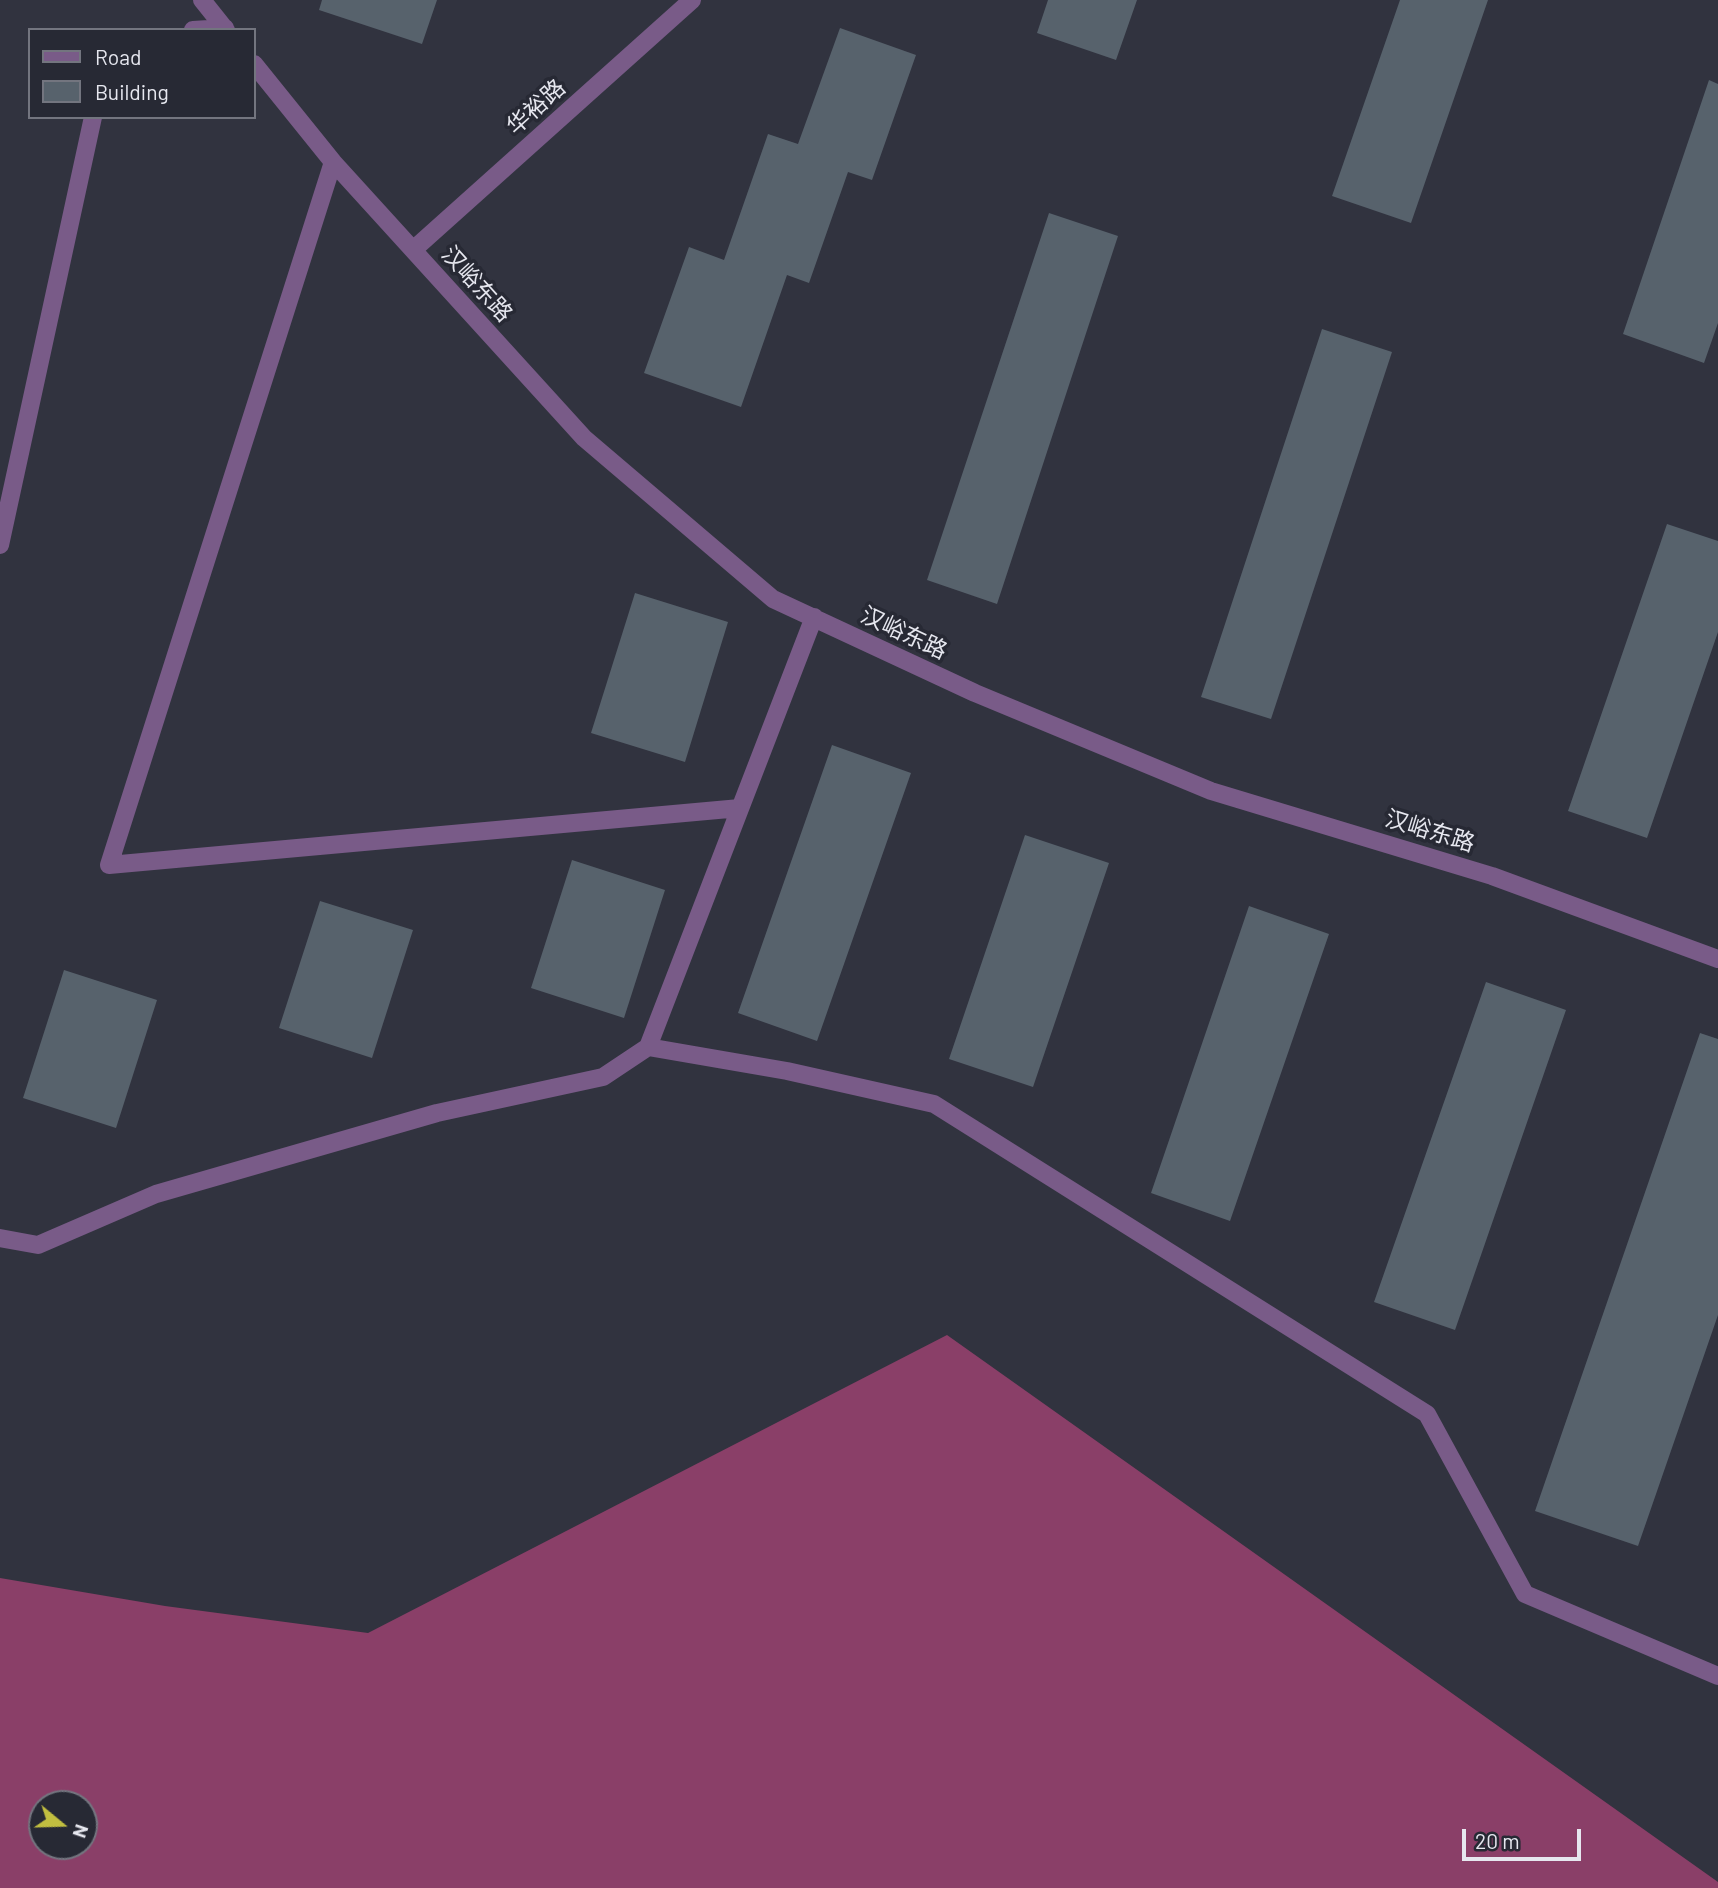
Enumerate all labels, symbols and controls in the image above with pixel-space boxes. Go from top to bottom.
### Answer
legend [28,28,256,119]
text: Road [95,44,141,69]
street label: 华裕路 [501,74,571,140]
text: Building [95,79,169,104]
street label: 汉峪东路 [436,241,518,327]
street label: 汉峪东路 [856,601,952,665]
street label: 汉峪东路 [1382,804,1478,858]
north arrow [28,1790,98,1860]
scale bar [1466,1814,1585,1858]
text: N [69,1822,94,1841]
text: 20 m [1475,1828,1520,1853]

